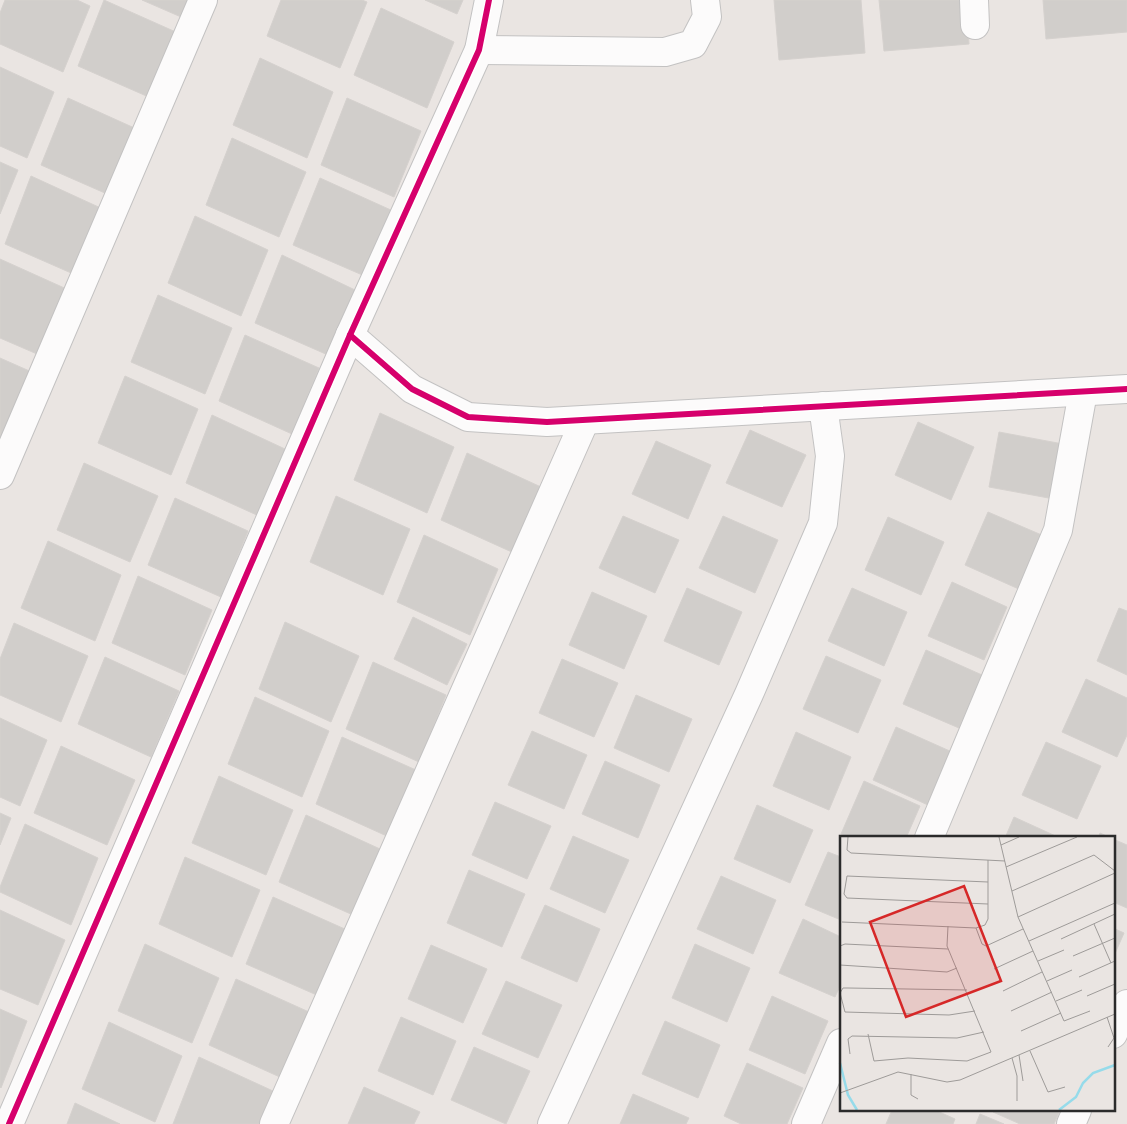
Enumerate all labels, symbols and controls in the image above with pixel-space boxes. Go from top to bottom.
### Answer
inset map [840,836,1114,1112]

